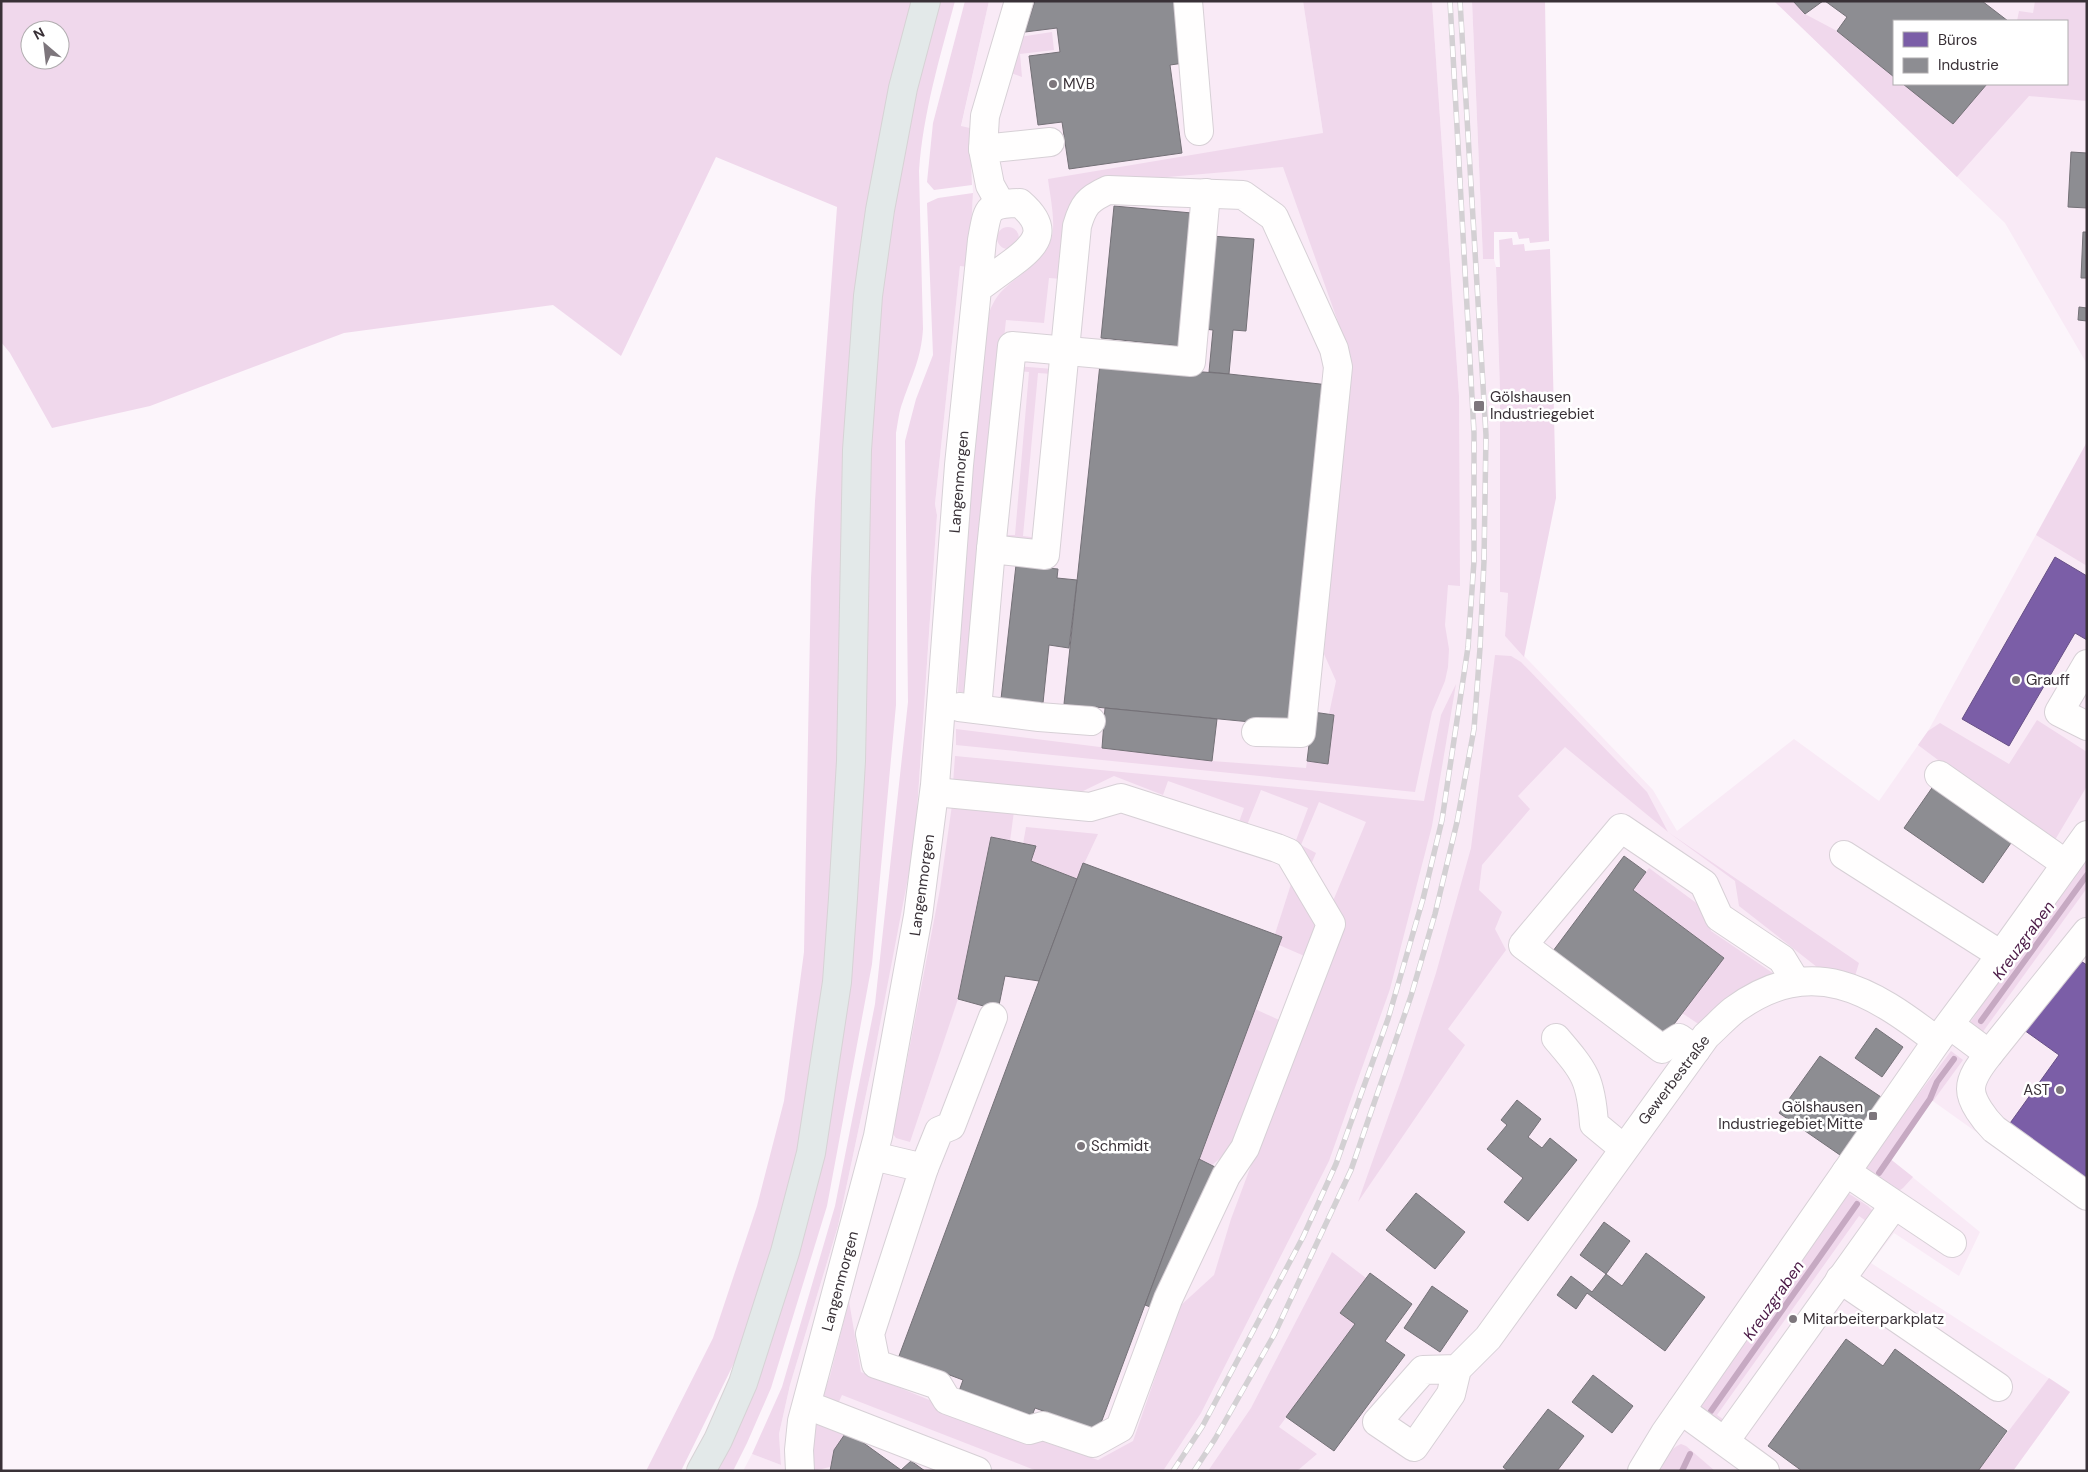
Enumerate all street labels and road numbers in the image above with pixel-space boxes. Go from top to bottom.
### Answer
street label: Langenmorgen [945,430,973,534]
street label: Langenmorgen [905,833,939,937]
street label: Gewerbestraße [1634,1031,1714,1129]
street label: Langenmorgen [817,1229,863,1333]

